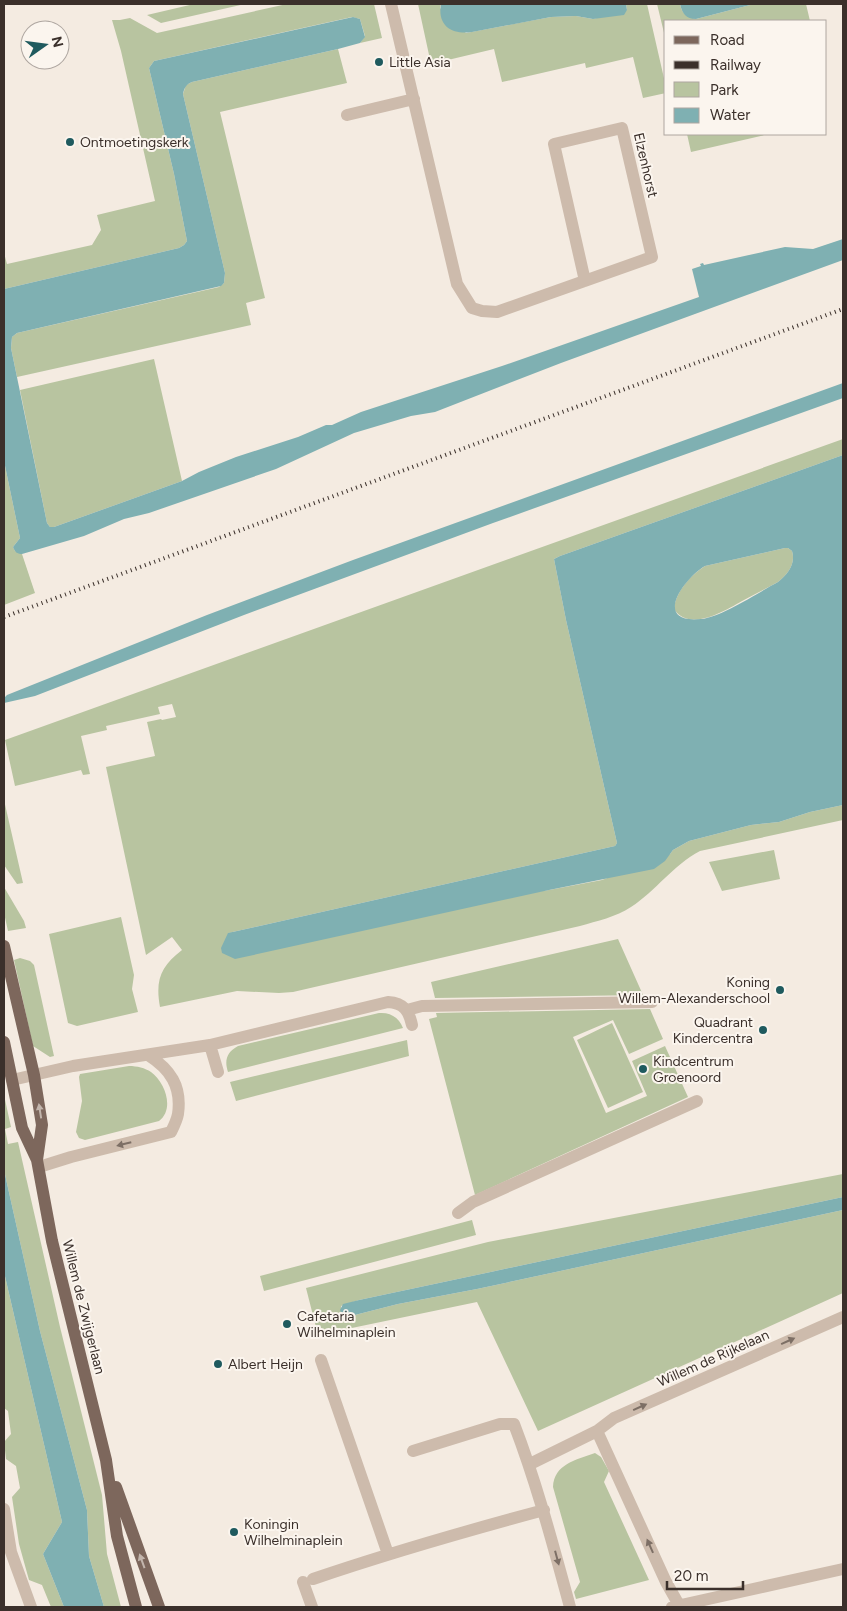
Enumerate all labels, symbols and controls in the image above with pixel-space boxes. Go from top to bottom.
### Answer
north arrow [20,20,70,70]
legend [664,20,827,135]
text: Road [710,31,745,49]
text: N [48,35,67,49]
place label: Little Asia [389,54,451,71]
marker: Little Asia [373,56,385,68]
text: Railway [710,56,761,74]
text: Park [710,81,739,99]
text: Water [710,106,750,124]
street label: Elzenhorst [630,131,661,199]
place label: Ontmoetingskerk [80,134,189,151]
marker: Ontmoetingskerk [64,136,76,148]
place label: Koning Willem-Alexanderschool [618,974,770,1007]
marker: Koning Willem-Alexanderschool [774,984,786,996]
place label: Quadrant Kindercentra [673,1014,753,1047]
marker: Quadrant Kindercentra [757,1024,769,1036]
place label: Kindcentrum Groenoord [653,1053,734,1086]
marker: Kindcentrum Groenoord [637,1063,649,1075]
one-way arrow [35,1103,43,1119]
one-way arrow [116,1140,131,1148]
street label: Willem de Zwijgerlaan [59,1238,108,1376]
place label: Cafetaria Wilhelminaplein [297,1308,396,1341]
marker: Cafetaria Wilhelminaplein [281,1318,293,1330]
street label: Willem de Rijkelaan [655,1326,772,1391]
one-way arrow [781,1337,795,1345]
place label: Albert Heijn [228,1356,303,1373]
marker: Albert Heijn [212,1358,224,1370]
one-way arrow [633,1403,647,1411]
place label: Koningin Wilhelminaplein [244,1516,343,1549]
marker: Koningin Wilhelminaplein [228,1526,240,1538]
one-way arrow [645,1539,653,1553]
one-way arrow [553,1550,561,1565]
one-way arrow [138,1554,145,1569]
scale bar [667,1558,743,1590]
text: 20 m [674,1567,708,1585]

